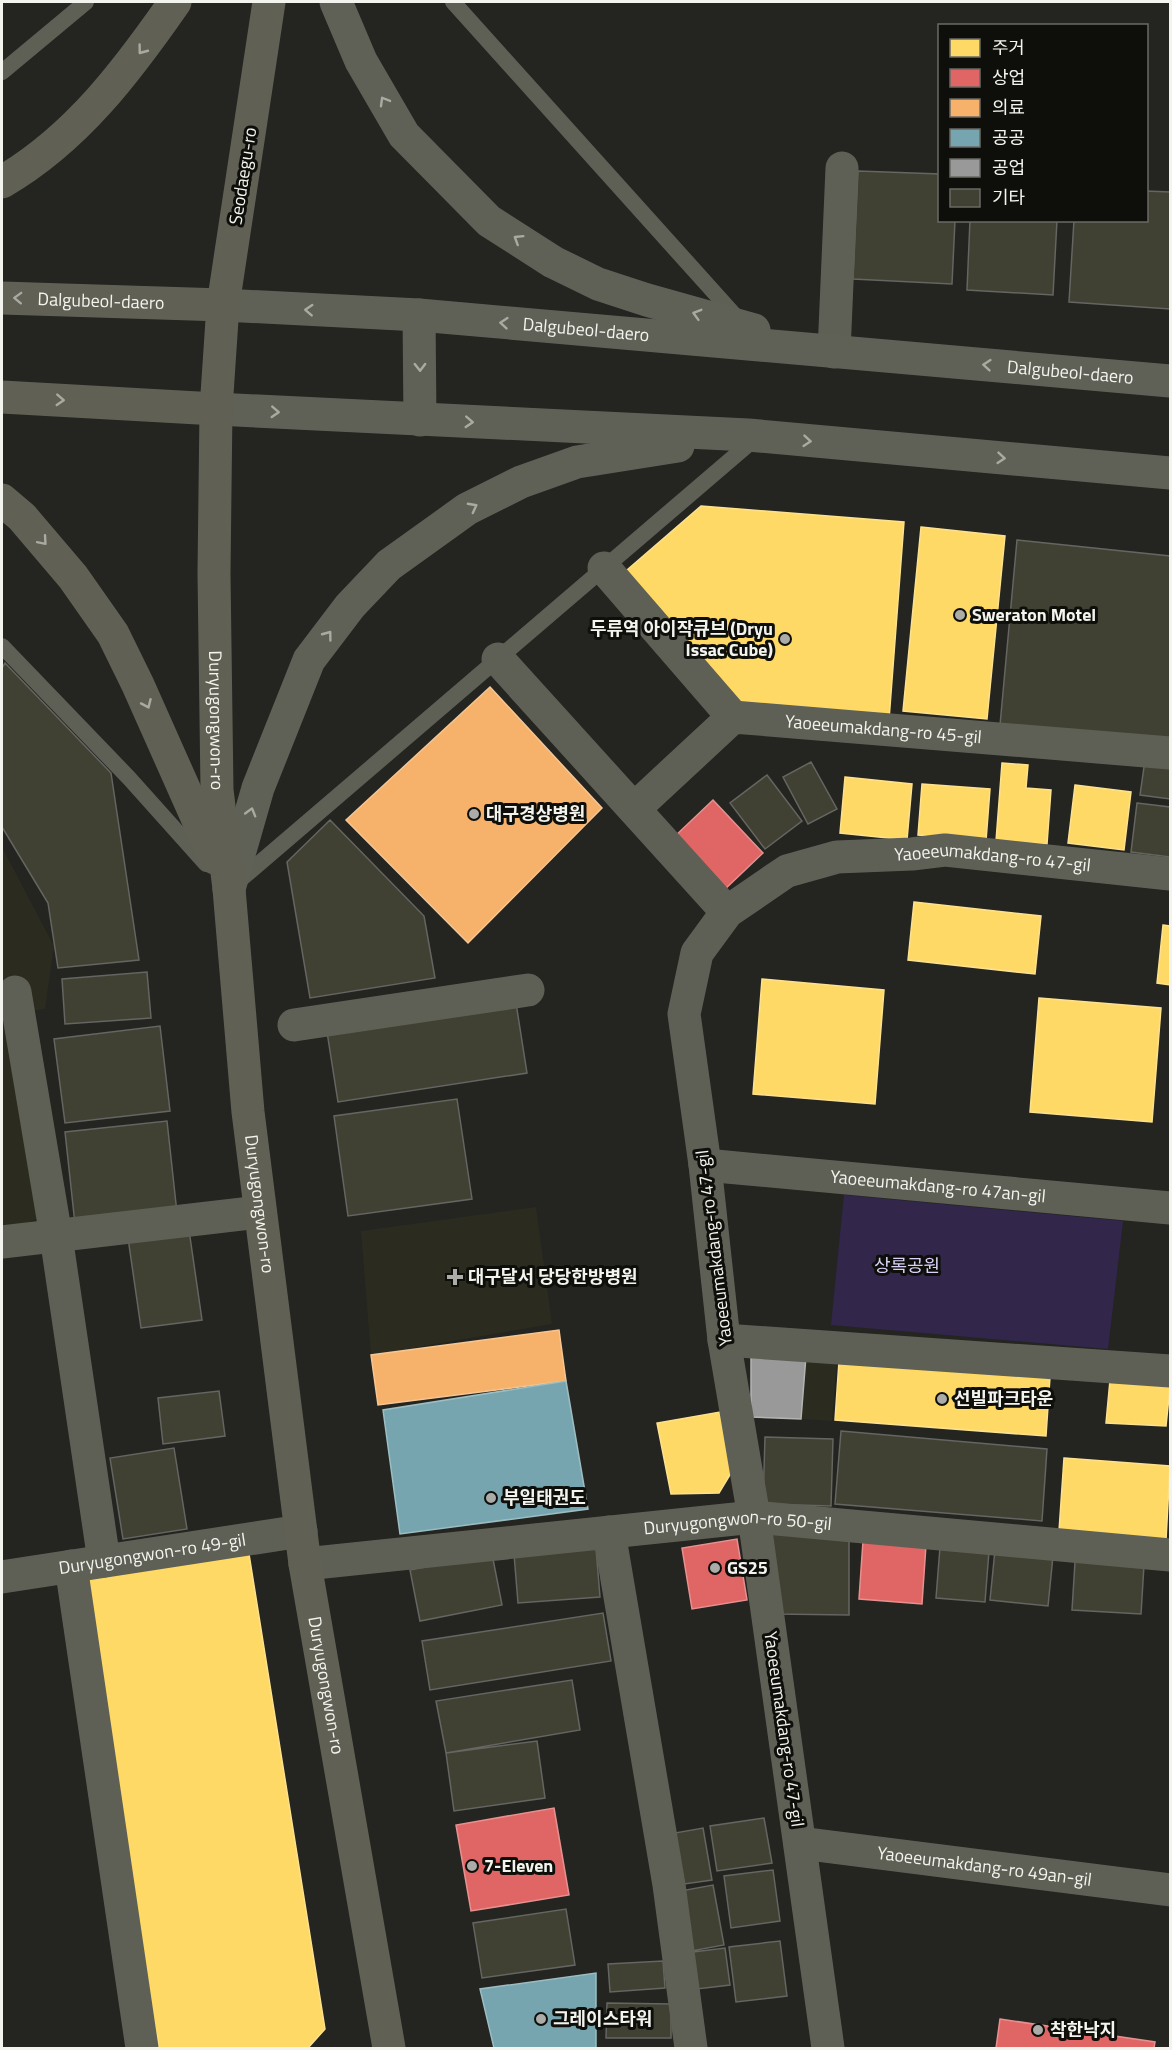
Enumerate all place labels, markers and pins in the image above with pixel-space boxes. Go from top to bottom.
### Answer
place label: Sweraton Motel [972,601,1096,628]
marker: Sweraton Motel [953,608,967,622]
place label: 두류역 아이작큐브 (Dryu Issac Cube) [590,615,773,663]
marker: 두류역 아이작큐브 (Dryu Issac Cube) [778,632,792,646]
place label: 대구경상병원 [486,800,585,827]
marker: 대구경상병원 [467,807,481,821]
place label: 대구달서 당당한방병원 [468,1263,638,1290]
marker: 대구달서 당당한방병원 [446,1268,464,1286]
place label: 선빌파크타운 [954,1385,1053,1412]
marker: 선빌파크타운 [935,1392,949,1406]
place label: 부일태권도 [503,1484,586,1511]
marker: 부일태권도 [484,1491,498,1505]
place label: GS25 [727,1554,768,1581]
marker: GS25 [708,1561,722,1575]
place label: 7-Eleven [484,1852,553,1879]
marker: 7-Eleven [465,1859,479,1873]
place label: 그레이스타워 [553,2005,652,2032]
marker: 그레이스타워 [534,2012,548,2026]
place label: 착한낙지 [1050,2016,1116,2043]
marker: 착한낙지 [1031,2023,1045,2037]

